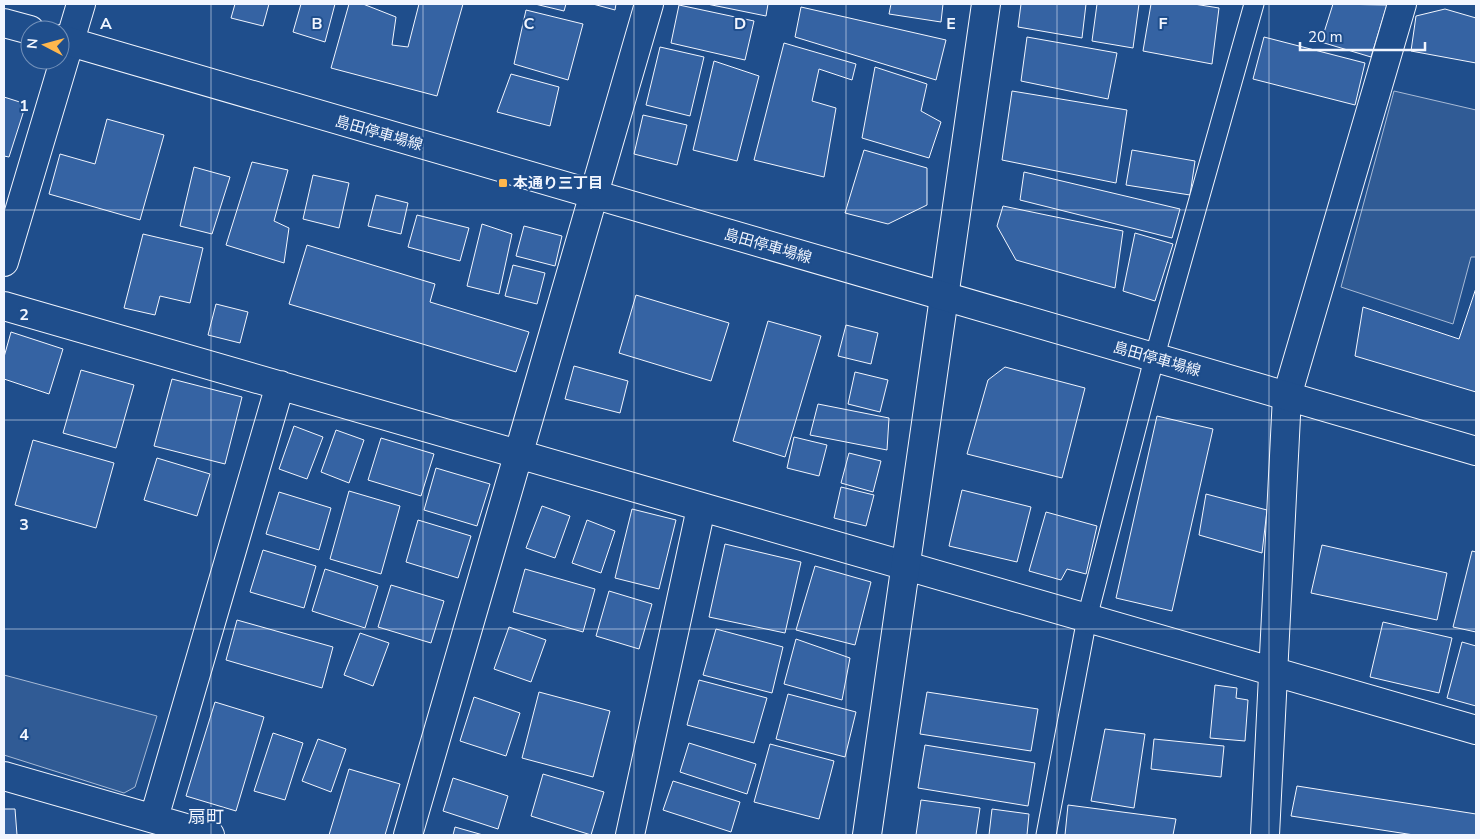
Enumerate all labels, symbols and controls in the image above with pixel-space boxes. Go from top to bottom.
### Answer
text: A [100,13,112,35]
text: B [311,13,323,35]
text: C [524,13,535,35]
text: D [734,13,746,35]
text: E [946,13,956,35]
text: F [1159,13,1168,35]
north arrow [20,20,70,70]
scale bar [1300,20,1425,52]
text: 20 m [1308,27,1343,47]
text: N [23,37,43,50]
text: 1 [19,95,29,117]
street label: 島田停車場線 [333,111,425,155]
place label: 本通り三丁目 [513,173,603,193]
marker: 本通り三丁目 [497,177,509,189]
street label: 島田停車場線 [722,224,814,268]
text: 2 [19,304,29,326]
street label: 島田停車場線 [1111,337,1203,381]
text: 3 [19,514,29,536]
text: 4 [19,724,29,746]
district label: 扇町 [188,805,224,829]

